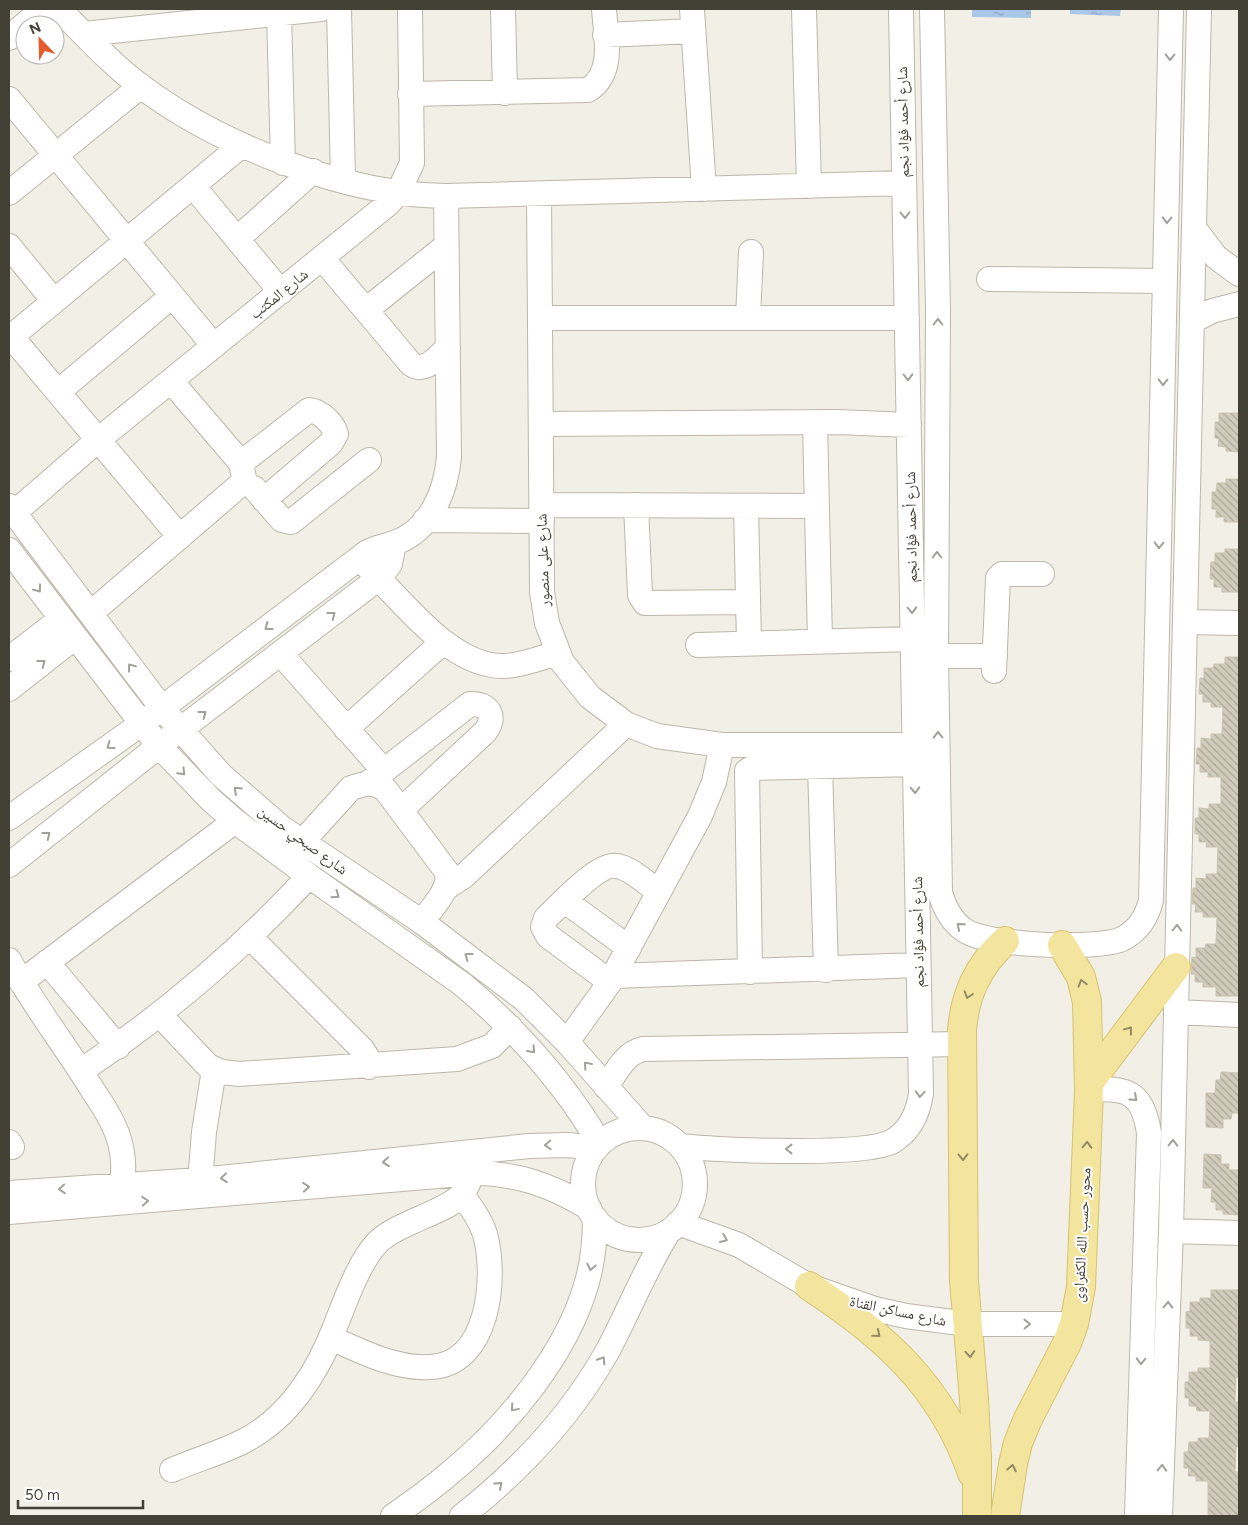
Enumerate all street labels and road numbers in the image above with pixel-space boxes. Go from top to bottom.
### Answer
street label: شارع أحمد فؤاد نجم [893,66,914,178]
street label: شارع المكتب [246,265,312,324]
street label: شارع أحمد فؤاد نجم [901,471,922,583]
street label: شارع على منصور [532,513,555,608]
street label: شارع صبحي حسين [253,802,351,881]
street label: شارع أحمد فؤاد نجم [908,876,929,988]
street label: محور حسب الله الكفراوى [1069,1167,1096,1303]
street label: شارع مساكن القناة [848,1292,948,1331]

